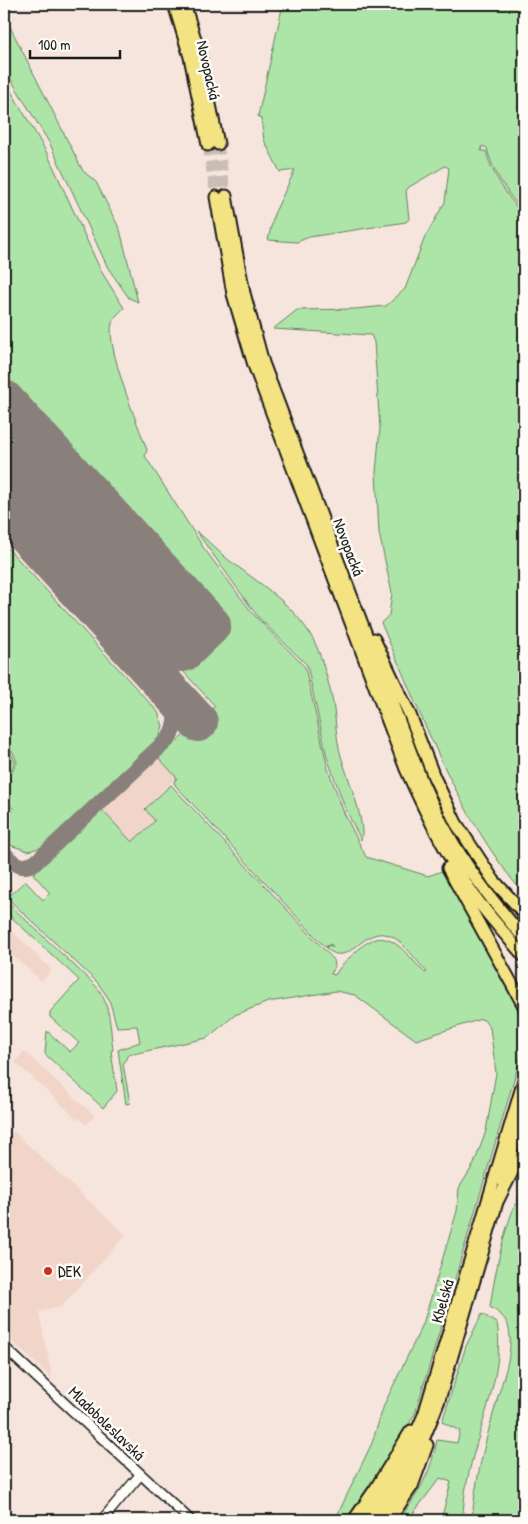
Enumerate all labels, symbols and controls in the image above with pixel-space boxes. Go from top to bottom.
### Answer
scale bar [30,28,120,60]
text: 100 m [38,34,71,55]
street label: Novopacká [192,38,226,102]
street label: Novopacká [328,515,370,579]
place label: DEK [58,1260,82,1282]
marker: DEK [42,1265,54,1277]
street label: Kbelská [425,1277,459,1325]
street label: Mladoboleslavská [64,1381,150,1465]

